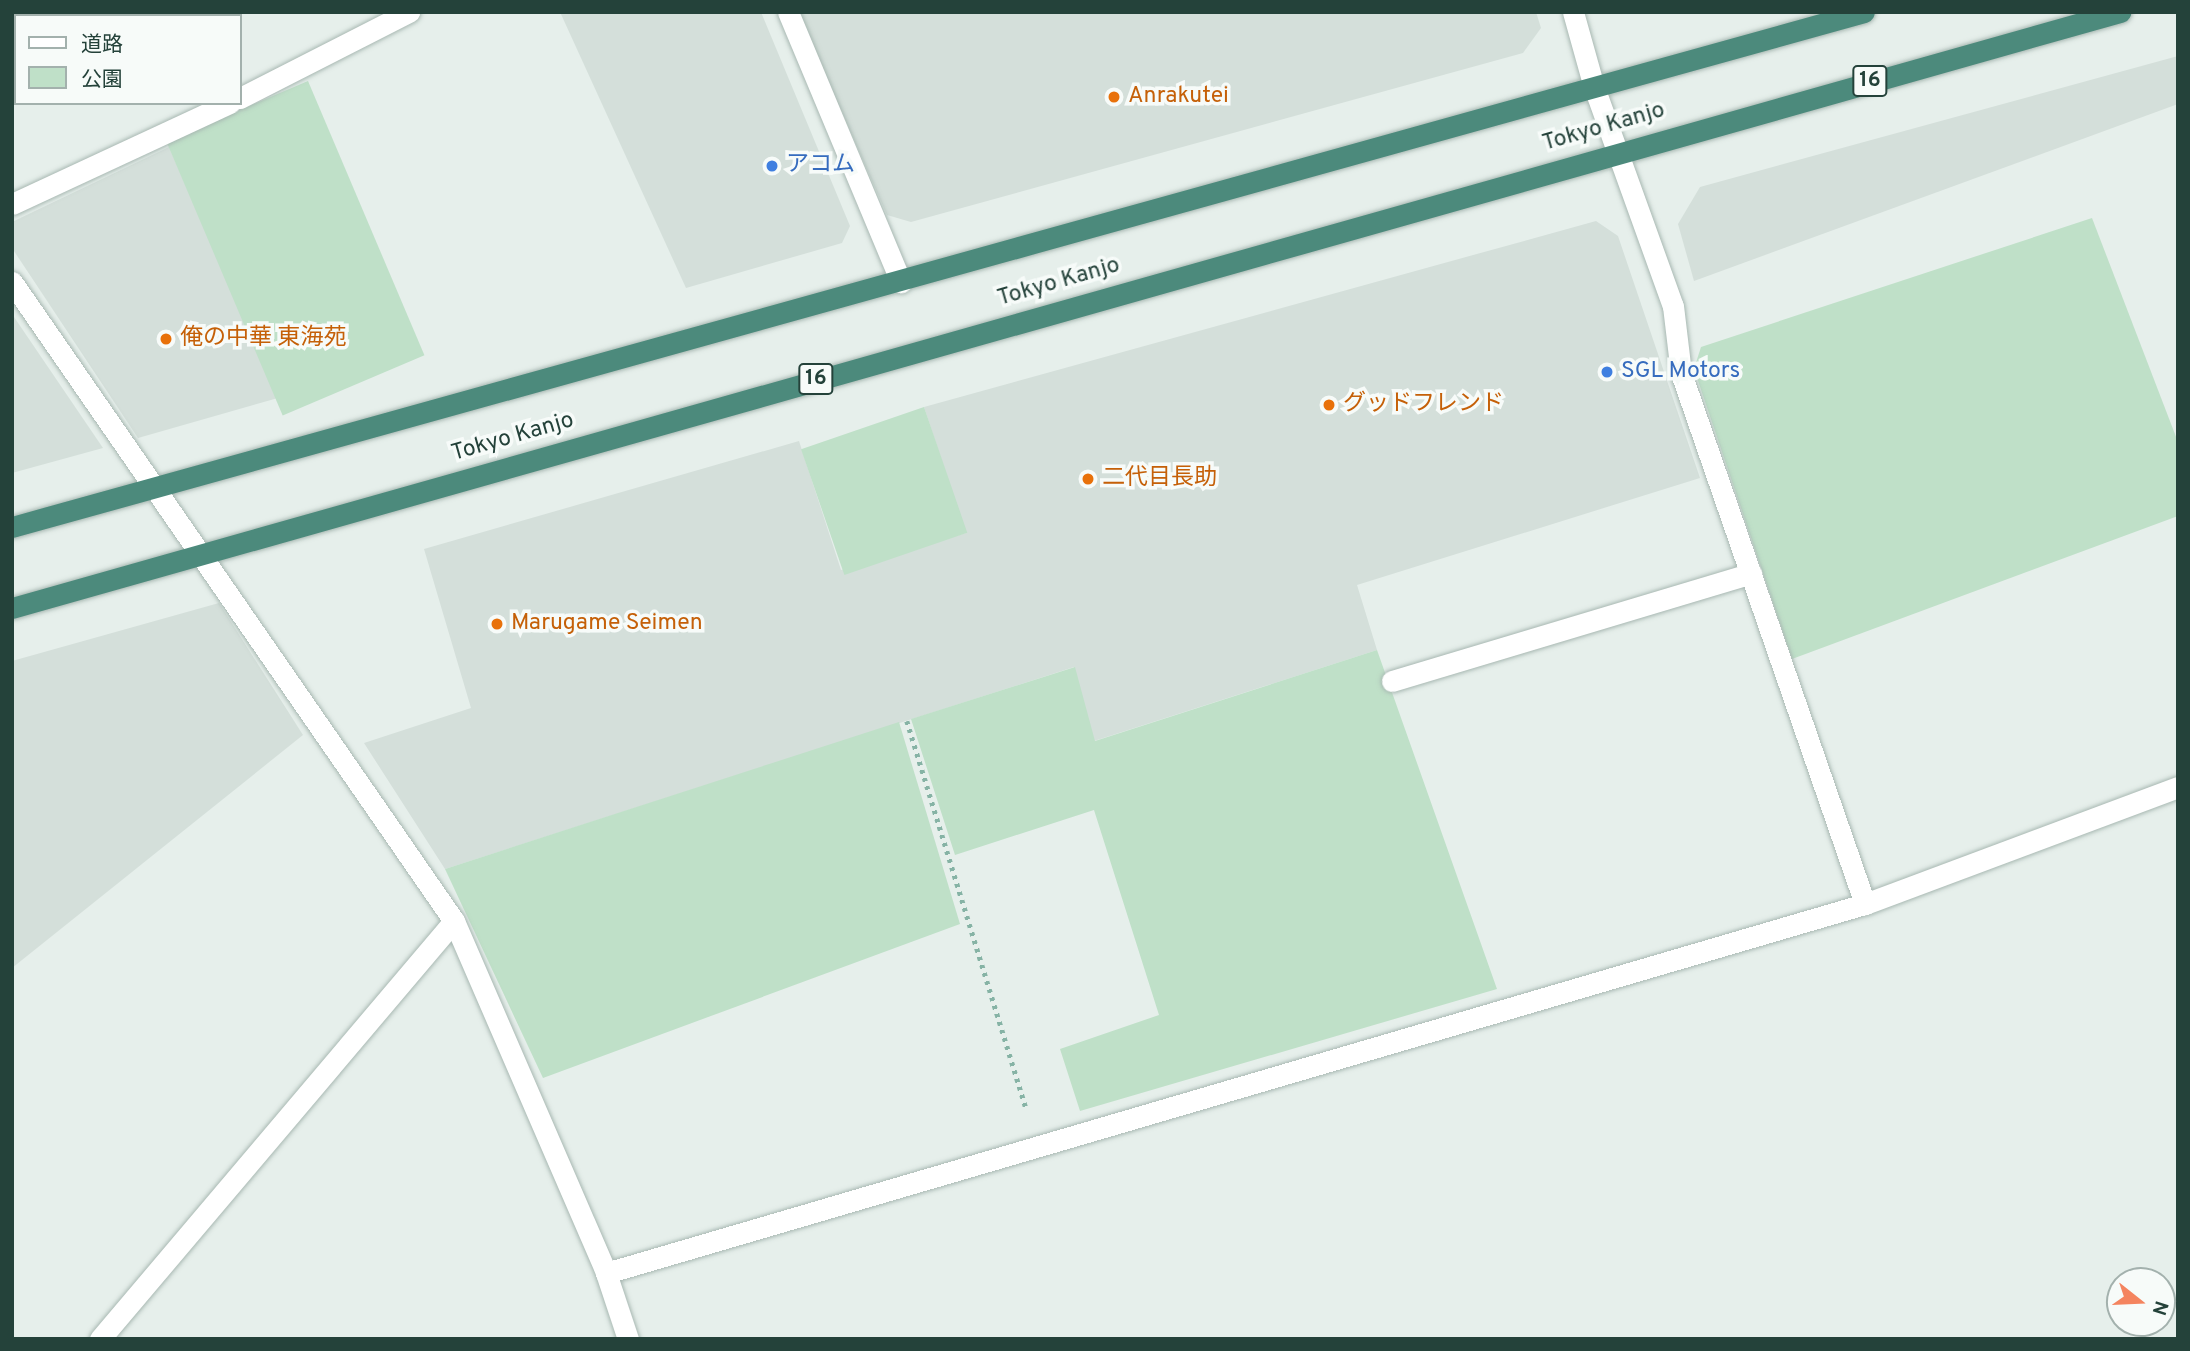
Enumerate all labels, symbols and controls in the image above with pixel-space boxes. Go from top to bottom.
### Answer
legend [14,14,242,105]
text: 道路 [81,32,123,59]
road number: 16 [1851,64,1889,98]
text: 公園 [81,67,123,94]
place label: Anrakutei [1128,83,1229,111]
marker: Anrakutei [1106,89,1122,105]
street label: Tokyo Kanjo [1540,97,1668,159]
place label: アコム [786,152,855,180]
marker: アコム [764,158,780,174]
street label: Tokyo Kanjo [995,252,1123,314]
place label: 俺の中華 東海苑 [180,325,346,353]
marker: 俺の中華 東海苑 [158,331,174,347]
place label: SGL Motors [1621,358,1741,386]
road number: 16 [797,362,835,396]
marker: SGL Motors [1599,364,1615,380]
place label: グッドフレンド [1343,391,1504,419]
marker: グッドフレンド [1321,397,1337,413]
street label: Tokyo Kanjo [449,407,577,469]
place label: 二代目長助 [1102,465,1217,493]
marker: 二代目長助 [1080,471,1096,487]
place label: Marugame Seimen [511,610,703,638]
marker: Marugame Seimen [489,616,505,632]
north arrow [2106,1267,2176,1337]
text: N [2146,1298,2173,1318]

